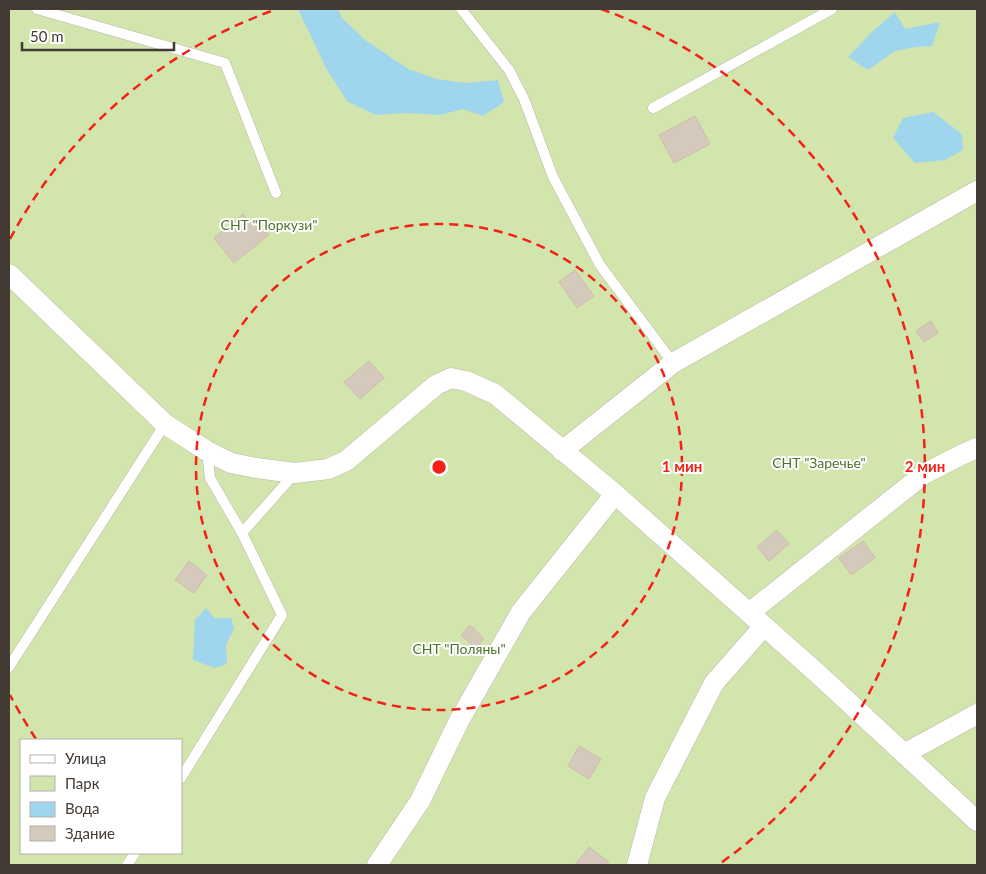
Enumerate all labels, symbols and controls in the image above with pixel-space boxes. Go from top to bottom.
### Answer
scale bar [22,20,175,52]
text: 50 m [30,27,64,45]
park label: СНТ "Поркузи" [221,216,317,233]
park label: СНТ "Заречье" [772,454,866,471]
text: 1 мин [662,457,702,475]
text: 2 мин [905,457,945,475]
centre of rings [430,458,448,476]
park label: СНТ "Поляны" [412,640,506,657]
legend [20,739,182,854]
text: Улица [65,749,106,767]
text: Парк [65,774,100,792]
text: Вода [65,799,100,817]
text: Здание [65,824,115,842]

